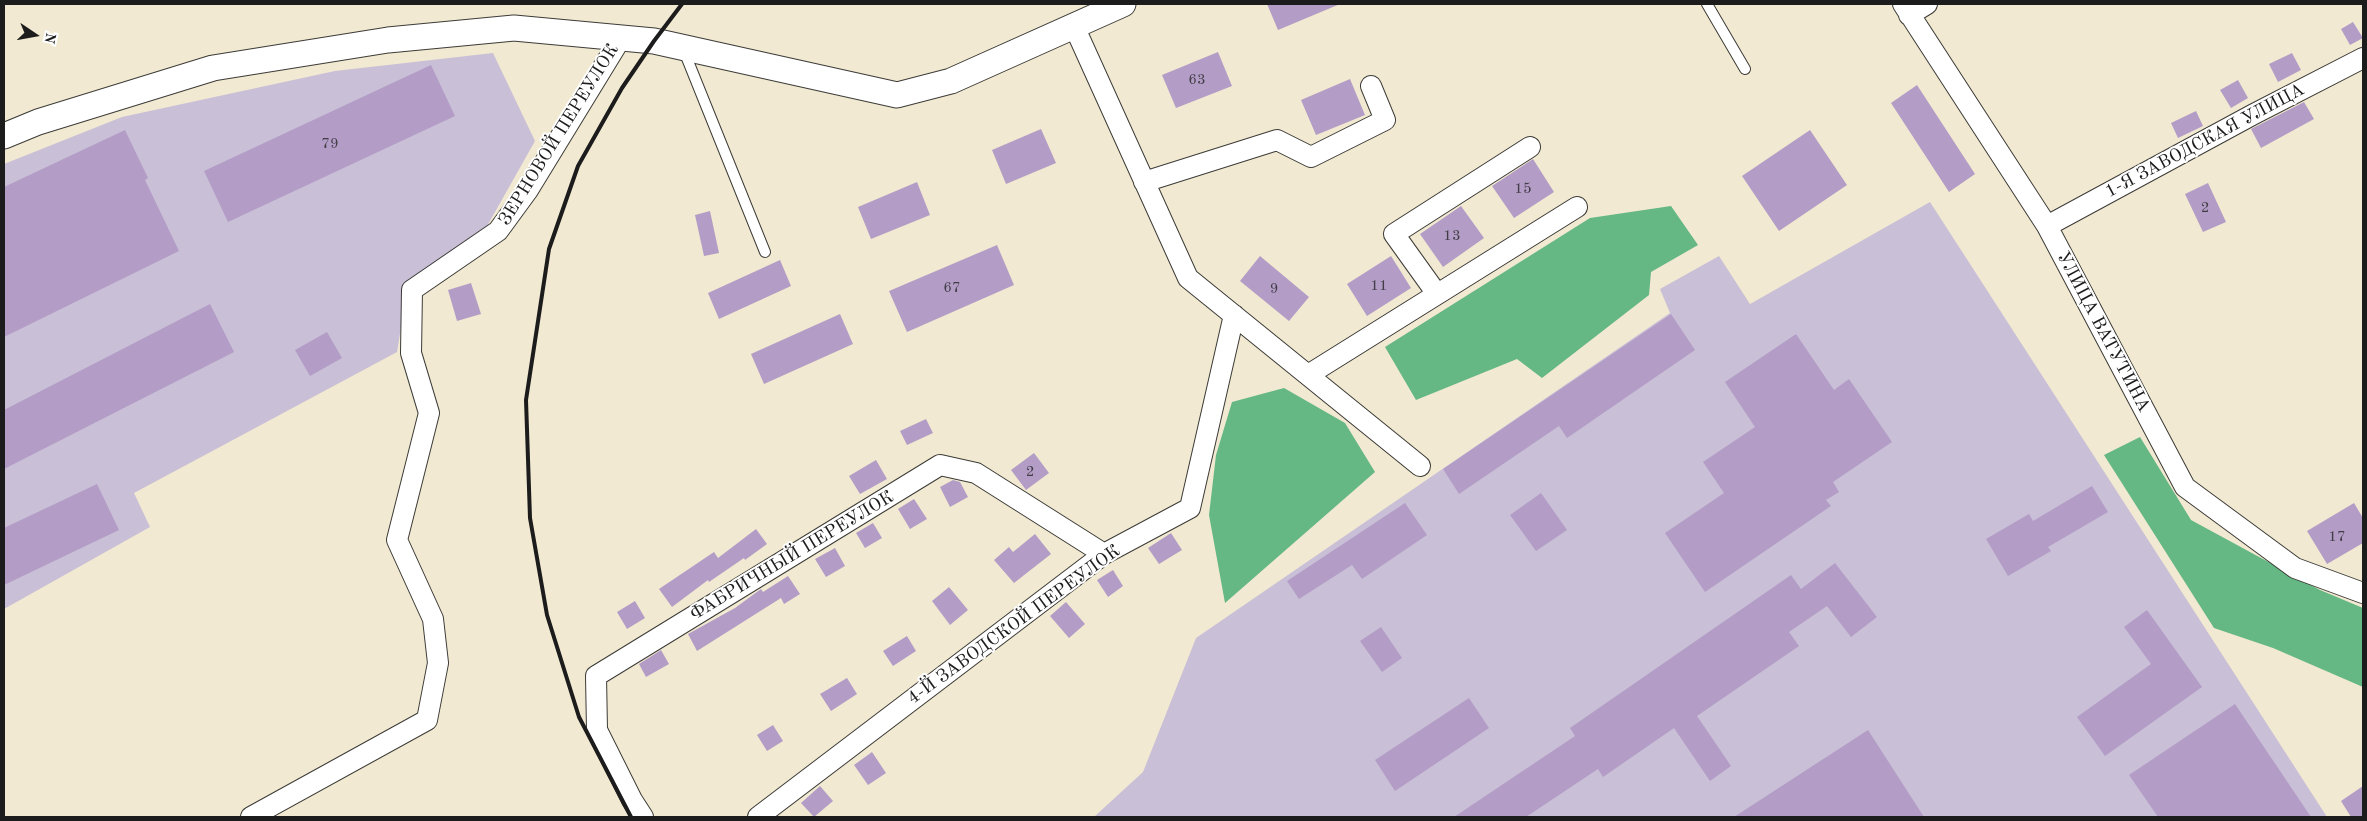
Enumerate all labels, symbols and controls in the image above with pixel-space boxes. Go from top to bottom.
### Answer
north arrow [10,10,60,60]
text: N [42,31,58,45]
street label: ЗЕРНОВОЙ ПЕРЕУЛОК [494,40,624,230]
house number: 63 [1188,71,1206,89]
street label: 1-Я ЗАВОДСКАЯ УЛИЦА [2102,79,2308,203]
house number: 79 [321,135,339,153]
house number: 15 [1514,180,1532,198]
house number: 2 [2201,199,2209,217]
house number: 13 [1443,227,1461,245]
street label: УЛИЦА ВАТУТИНА [2052,248,2154,416]
house number: 11 [1370,277,1388,295]
house number: 67 [943,279,961,297]
house number: 9 [1270,280,1278,298]
house number: 2 [1026,463,1034,481]
street label: ФАБРИЧНЫЙ ПЕРЕУЛОК [686,487,898,625]
house number: 17 [2328,528,2346,546]
street label: 4-Й ЗАВОДСКОЙ ПЕРЕУЛОК [903,541,1125,709]

